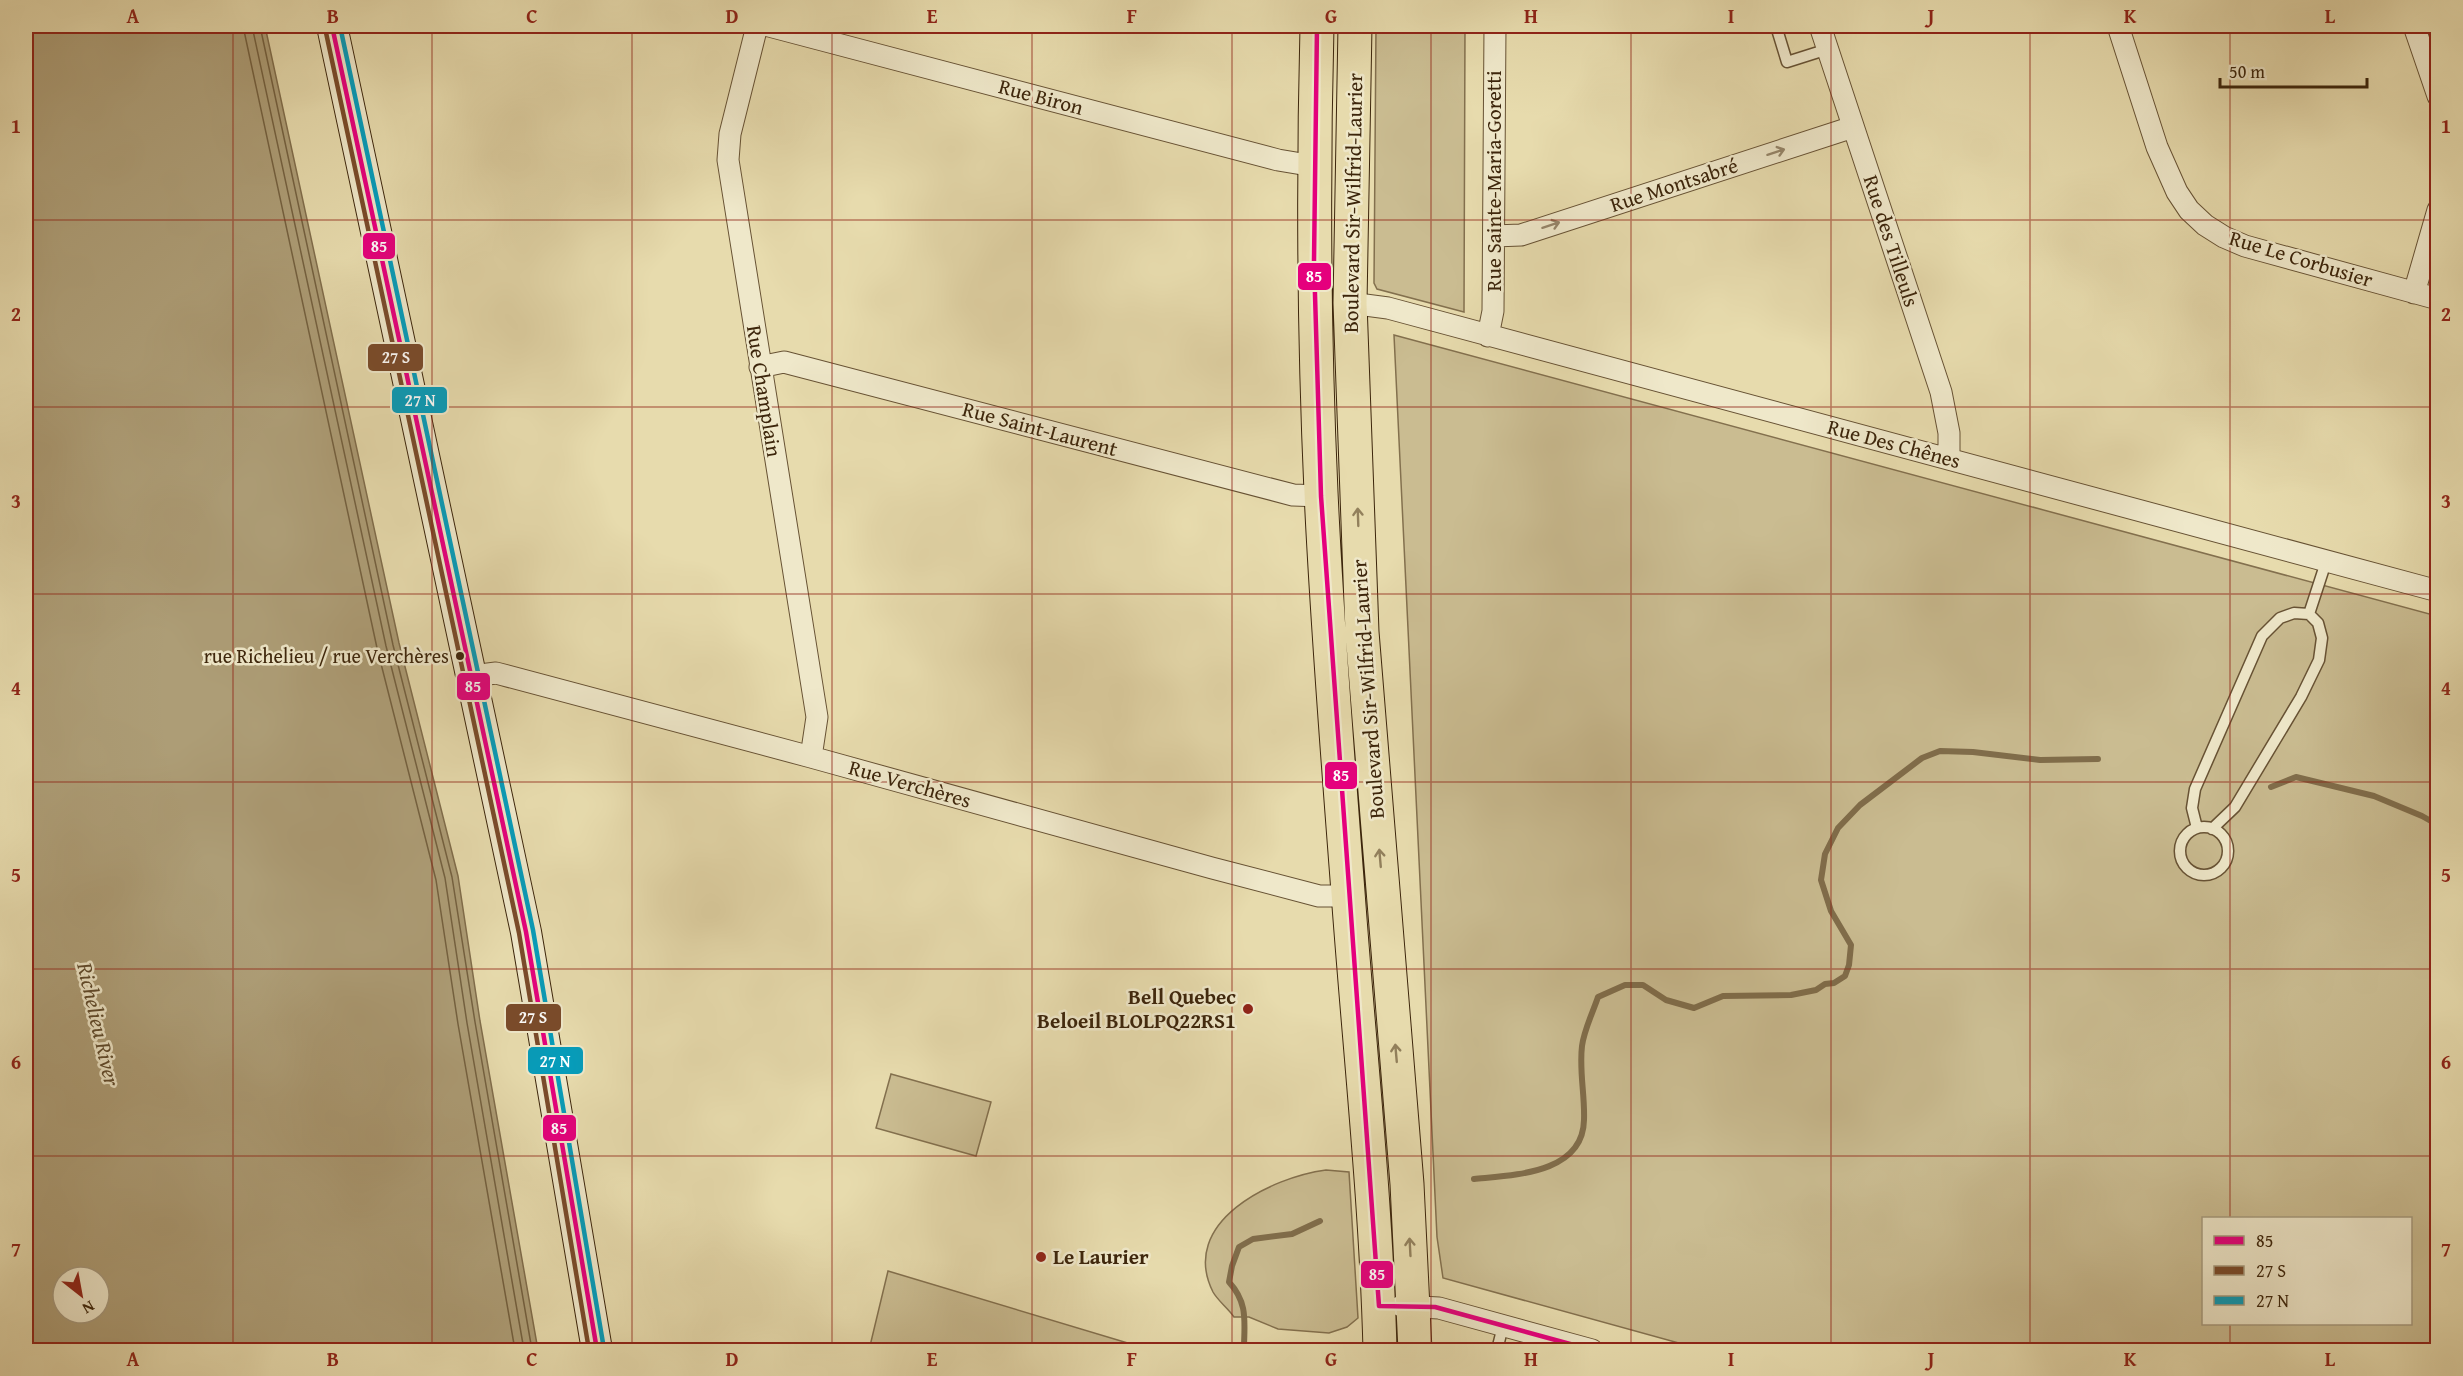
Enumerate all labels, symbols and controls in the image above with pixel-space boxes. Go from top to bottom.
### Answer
text: A [127,1,140,30]
text: B [327,1,339,30]
text: C [526,1,538,30]
text: D [725,1,739,30]
text: E [927,1,938,30]
text: F [1127,1,1137,30]
text: G [1325,1,1337,30]
text: H [1524,1,1538,30]
text: I [1728,1,1734,30]
text: J [1925,1,1935,30]
text: K [2124,1,2137,30]
text: L [2325,1,2336,30]
scale bar [2220,51,2367,89]
text: 50 m [2229,58,2265,85]
street label: Rue Biron [995,70,1087,123]
street label: Rue Sainte-Maria-Goretti [1478,70,1509,292]
street label: Boulevard Sir-Wilfrid-Laurier [1335,72,1370,333]
text: 1 [11,111,21,140]
text: 1 [2441,111,2451,140]
one-way arrow [1766,146,1785,157]
street label: Rue Montsabré [1606,149,1742,220]
street label: Rue des Tilleuls [1856,171,1927,311]
one-way arrow [1541,219,1560,230]
street label: Rue Le Corbusier [2226,222,2377,295]
line badge: 85 [362,232,396,260]
text: 85 [371,234,387,258]
line badge: 85 [1297,262,1332,291]
text: 85 [1306,264,1322,288]
text: 2 [11,299,21,328]
text: 2 [2441,299,2451,328]
street label: Rue Champlain [739,323,790,459]
line badge: 27 S [367,343,424,372]
text: 27 S [382,345,410,369]
line badge: 27 N [391,386,448,414]
text: 27 N [405,388,436,412]
street label: Rue Saint-Laurent [959,393,1122,464]
street label: Rue Des Chênes [1824,411,1964,476]
text: 3 [11,486,21,515]
text: 3 [2441,486,2451,515]
one-way arrow [1352,508,1363,528]
street label: Boulevard Sir-Wilfrid-Laurier [1343,558,1392,820]
place label: rue Richelieu / rue Verchères [204,641,449,670]
marker: rue Richelieu / rue Verchères [454,650,466,662]
line badge: 85 [456,672,491,701]
text: 4 [11,673,21,702]
text: 4 [2441,673,2451,702]
text: 85 [465,674,481,698]
street label: Rue Verchères [845,751,975,816]
line badge: 85 [1324,761,1358,790]
text: 85 [1333,763,1349,787]
one-way arrow [1374,849,1385,869]
text: 5 [11,860,21,889]
text: 5 [2441,860,2451,889]
water label: Richelieu River [69,958,129,1090]
place label: Bell Quebec Beloeil BLOLPQ22RS1 [1037,981,1236,1036]
marker: Bell Quebec Beloeil BLOLPQ22RS1 [1241,1002,1255,1016]
line badge: 27 S [505,1003,562,1032]
text: 27 S [519,1005,547,1029]
one-way arrow [1390,1043,1401,1063]
line badge: 27 N [527,1046,584,1075]
text: 6 [11,1047,21,1076]
text: 6 [2441,1047,2451,1076]
text: 27 N [540,1049,571,1073]
line badge: 85 [542,1114,577,1142]
text: 85 [551,1116,567,1140]
legend [2202,1217,2412,1325]
text: 85 [2256,1227,2273,1254]
text: 7 [11,1234,21,1263]
text: 7 [2441,1234,2451,1263]
one-way arrow [1404,1238,1415,1258]
place label: Le Laurier [1053,1241,1149,1272]
marker: Le Laurier [1034,1250,1048,1264]
text: 27 S [2256,1257,2286,1284]
line badge: 85 [1360,1260,1394,1289]
text: 85 [1369,1262,1385,1286]
north arrow [51,1265,111,1325]
text: 27 N [2256,1287,2289,1314]
text: N [78,1295,99,1321]
text: A [127,1344,140,1373]
text: B [327,1344,339,1373]
text: C [526,1344,538,1373]
text: D [725,1344,739,1373]
text: E [927,1344,938,1373]
text: F [1127,1344,1137,1373]
text: G [1325,1344,1337,1373]
text: H [1524,1344,1538,1373]
text: I [1728,1344,1734,1373]
text: J [1925,1344,1935,1373]
text: K [2124,1344,2137,1373]
text: L [2325,1344,2336,1373]

